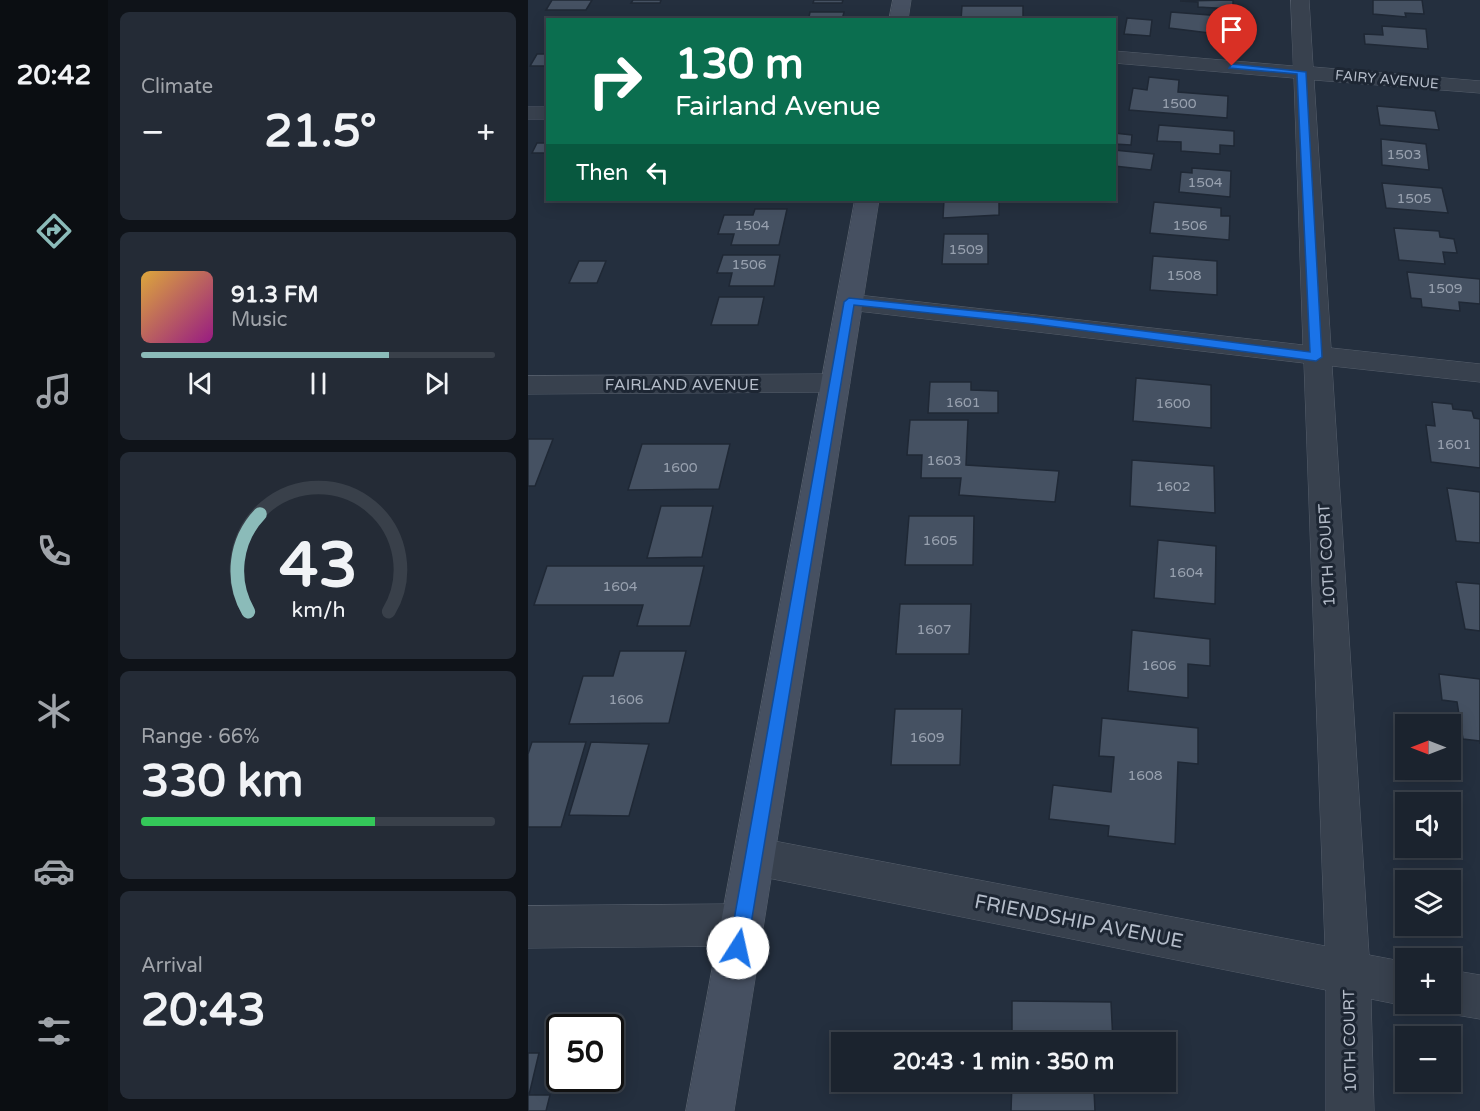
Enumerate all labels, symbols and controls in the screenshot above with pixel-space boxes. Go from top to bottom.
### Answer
pin [1206,4,1257,66]
icon: arrive [1215,13,1248,46]
text: 130 m [675,39,804,90]
icon: right [576,42,654,120]
text: 20:42 [17,59,91,92]
street label: FAIRY AVENUE [1334,66,1440,93]
text: Climate [141,75,213,99]
text: Fairland Avenue [675,90,881,123]
house number: 1500 [1161,95,1197,112]
text: 21.5° [264,105,377,159]
text: − [141,113,165,152]
text: + [476,113,495,152]
house number: 1503 [1386,146,1422,163]
icon: left [641,156,674,189]
text: Then [576,160,629,186]
house number: 1504 [1187,174,1223,191]
house number: 1505 [1396,190,1432,207]
icon: directions [33,210,75,252]
house number: 1504 [734,217,770,234]
house number: 1506 [1172,217,1208,234]
house number: 1509 [948,241,984,258]
house number: 1506 [731,256,767,273]
house number: 1508 [1166,267,1202,284]
house number: 1509 [1427,280,1463,297]
text: 91.3 FM [231,282,319,308]
text: Music [231,308,287,332]
icon: previous [184,367,217,400]
icon: pause [302,367,335,400]
icon: next [420,367,453,400]
icon: music [33,370,75,412]
street label: FAIRLAND AVENUE [605,375,759,395]
house number: 1601 [945,394,981,411]
house number: 1600 [1155,395,1191,412]
house number: 1601 [1436,436,1472,453]
house number: 1603 [926,452,962,469]
house number: 1600 [662,459,698,476]
house number: 1602 [1155,478,1191,495]
street label: 10TH COURT [1314,503,1340,607]
icon: phone [33,530,75,572]
text: 43 [279,530,357,605]
house number: 1605 [922,532,958,549]
house number: 1604 [1168,564,1204,581]
house number: 1604 [602,578,638,595]
text: km/h [291,598,345,624]
house number: 1607 [916,621,952,638]
house number: 1606 [1141,657,1177,674]
icon: climate [33,690,75,732]
house number: 1606 [608,691,644,708]
north arrow [1395,714,1461,780]
map controls [1395,714,1461,1092]
text: Range · 66% [141,725,260,749]
house number: 1609 [909,729,945,746]
text: 330 km [141,755,303,809]
house number: 1608 [1127,767,1163,784]
button: sound [1395,792,1461,858]
icon: car [33,850,75,892]
button: layers [1395,870,1461,936]
street label: FRIENDSHIP AVENUE [972,890,1185,954]
position arrow [706,916,770,980]
button: + [1395,948,1461,1014]
text: Arrival [141,954,203,978]
text: 20:43 [141,984,266,1038]
street label: 10TH COURT [1339,989,1361,1093]
icon: filters [33,1010,75,1052]
speed limit sign: 50 [546,1014,624,1092]
button: − [1395,1026,1461,1092]
text: 20:43 · 1 min · 350 m [893,1049,1114,1075]

